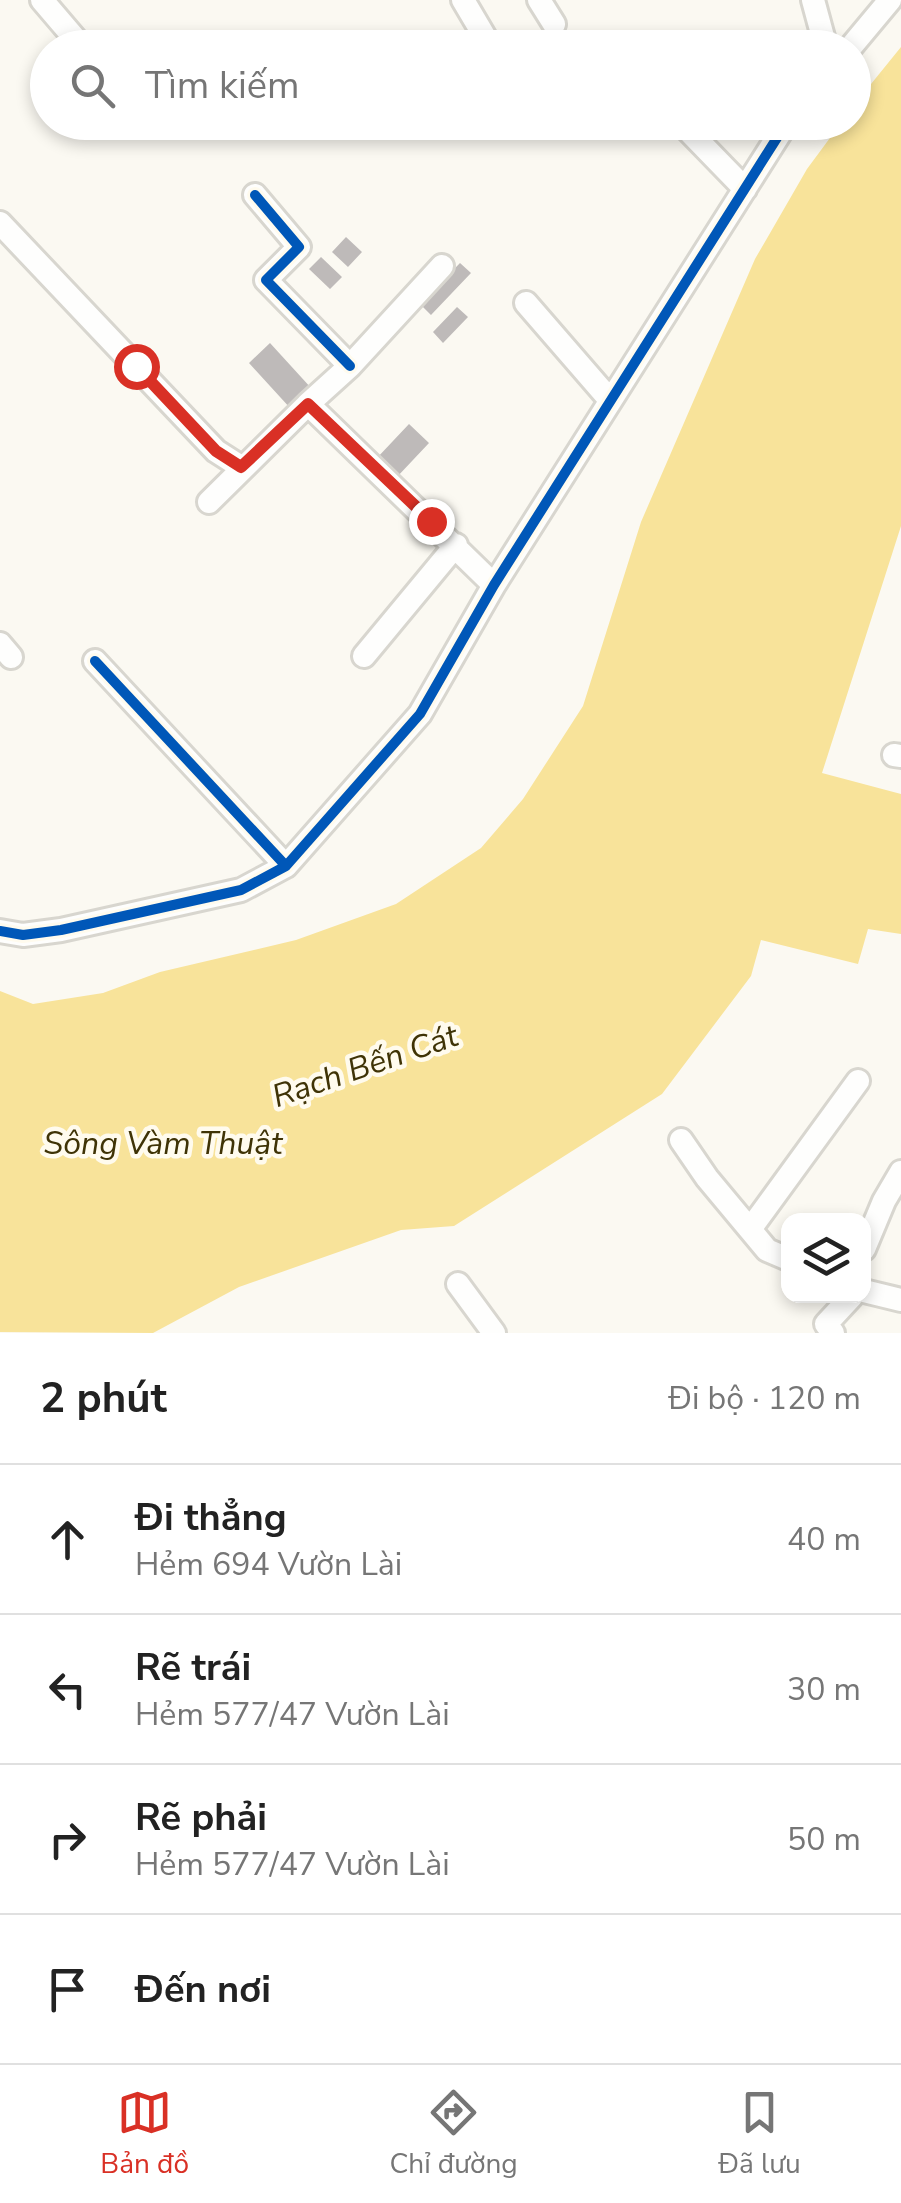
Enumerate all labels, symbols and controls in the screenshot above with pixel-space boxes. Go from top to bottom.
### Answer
search box [30,30,871,140]
icon: search [65,58,120,113]
text: Tìm kiếm [145,60,300,111]
route start [114,344,160,390]
route end [409,499,455,545]
water label: Rạch Bến Cát [266,1014,464,1118]
water label: Sông Vàm Thuật [44,1122,283,1165]
map controls [781,1213,871,1303]
button: layers [781,1213,871,1303]
text: 2 phút [40,1370,167,1427]
text: Đi bộ · 120 m [668,1377,861,1420]
text: Đi thẳng [135,1492,287,1543]
icon: ahead [40,1512,95,1567]
text: 40 m [787,1518,861,1561]
text: Hẻm 694 Vườn Lài [135,1543,402,1586]
text: Rẽ trái [135,1642,251,1693]
icon: left [40,1662,95,1717]
text: 30 m [787,1668,861,1711]
text: Hẻm 577/47 Vườn Lài [135,1693,450,1736]
text: Rẽ phải [135,1792,267,1843]
icon: right [40,1812,95,1867]
text: 50 m [787,1818,861,1861]
text: Hẻm 577/47 Vườn Lài [135,1843,450,1886]
icon: arrive [40,1962,95,2017]
text: Đến nơi [135,1964,271,2015]
tab: Bản đồ [100,2085,189,2183]
tab: Chỉ đường [389,2085,518,2183]
tab: Đã lưu [718,2085,801,2183]

